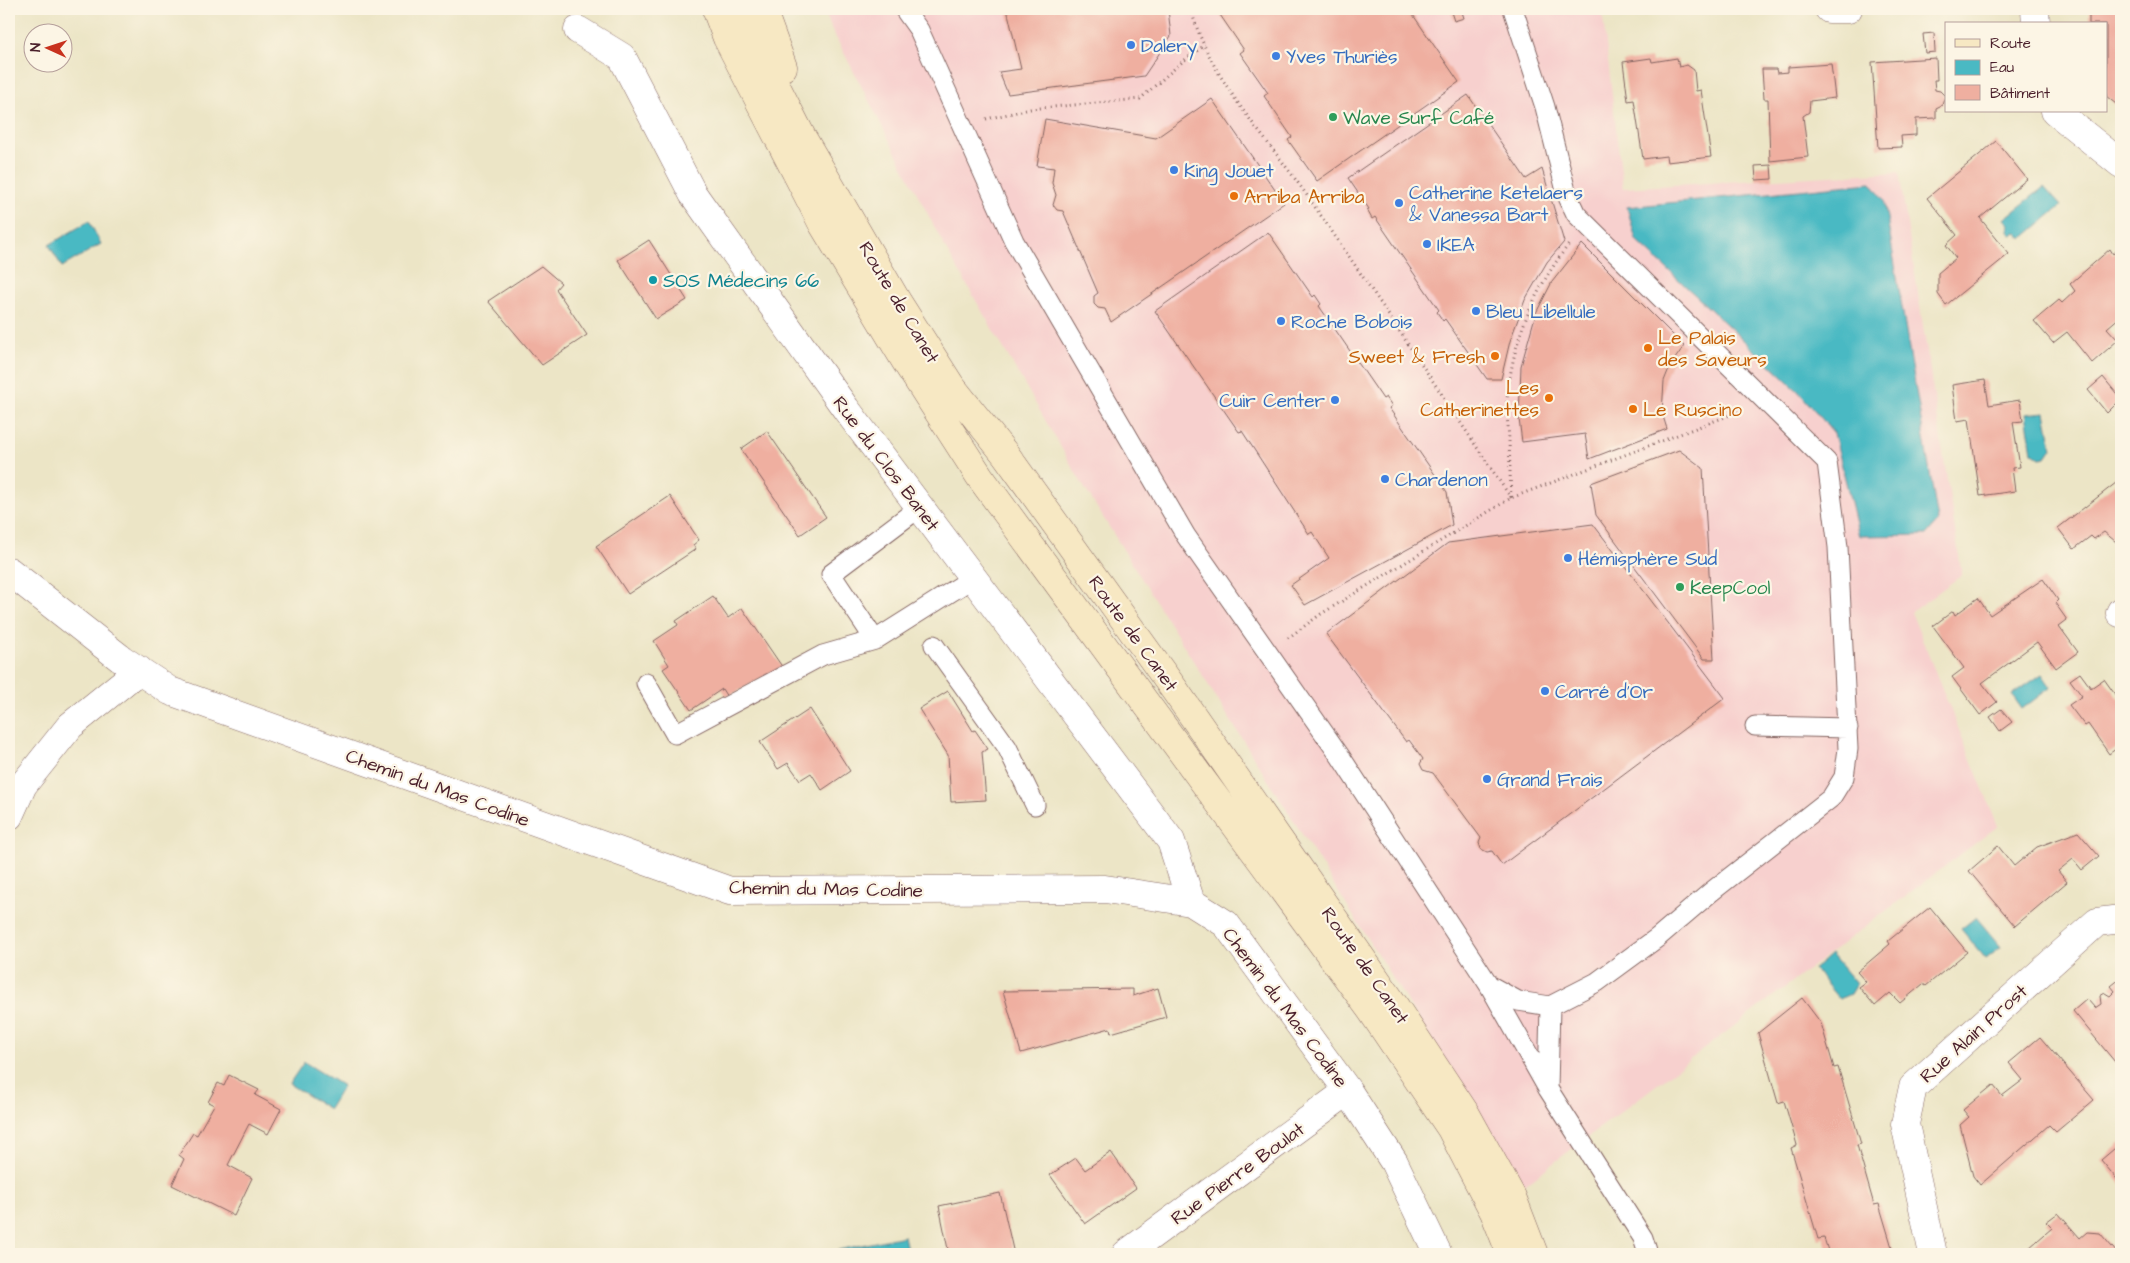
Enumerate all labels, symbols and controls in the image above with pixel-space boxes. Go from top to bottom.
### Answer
north arrow [22,22,72,72]
legend [1945,22,2108,112]
place label: Dalery [1141,33,1198,61]
text: Route [1990,33,2031,54]
marker: Dalery [1125,39,1137,51]
text: N [26,42,46,52]
place label: Yves Thuriès [1286,44,1398,71]
marker: Yves Thuriès [1270,50,1282,62]
text: Eau [1990,57,2015,78]
text: Bâtiment [1990,83,2050,104]
place label: Wave Surf Café [1343,105,1494,132]
marker: Wave Surf Café [1327,111,1339,123]
place label: King Jouet [1184,158,1274,186]
marker: King Jouet [1168,164,1180,176]
place label: Catherine Ketelaers & Vanessa Bart [1409,180,1583,229]
place label: Arriba Arriba [1244,184,1365,211]
marker: Arriba Arriba [1228,190,1240,202]
marker: Catherine Ketelaers & Vanessa Bart [1393,197,1405,209]
place label: IKEA [1437,232,1475,259]
street label: Route de Canet [852,237,946,369]
marker: IKEA [1421,238,1433,250]
place label: SOS Médecins 66 [663,268,819,295]
marker: SOS Médecins 66 [647,274,659,286]
place label: Bleu Libellule [1486,299,1596,326]
marker: Bleu Libellule [1470,305,1482,317]
place label: Roche Bobois [1291,309,1413,336]
marker: Roche Bobois [1275,315,1287,327]
place label: Le Palais des Saveurs [1658,325,1767,374]
marker: Le Palais des Saveurs [1642,342,1654,354]
place label: Sweet & Fresh [1348,344,1486,371]
marker: Sweet & Fresh [1489,350,1501,362]
place label: Les Catherinettes [1420,375,1539,424]
place label: Cuir Center [1219,388,1326,415]
street label: Rue du Clos Banet [826,391,946,537]
marker: Les Catherinettes [1543,392,1555,404]
marker: Cuir Center [1329,394,1341,406]
place label: Le Ruscino [1643,397,1742,424]
marker: Le Ruscino [1627,403,1639,415]
place label: Chardenon [1395,467,1488,494]
marker: Chardenon [1379,473,1391,485]
place label: Hémisphère Sud [1578,546,1717,573]
marker: Hémisphère Sud [1562,552,1574,564]
street label: Route de Canet [1081,570,1184,698]
place label: KeepCool [1690,575,1770,602]
marker: KeepCool [1674,581,1686,593]
place label: Carré d'Or [1555,679,1654,706]
marker: Carré d'Or [1539,685,1551,697]
street label: Chemin du Mas Codine [342,743,533,834]
place label: Grand Frais [1497,767,1603,794]
marker: Grand Frais [1481,773,1493,785]
street label: Chemin du Mas Codine [729,874,923,905]
street label: Route de Canet [1314,902,1415,1030]
street label: Chemin du Mas Codine [1216,922,1354,1093]
street label: Rue Alain Prost [1914,978,2034,1090]
street label: Rue Pierre Boulat [1165,1116,1311,1232]

